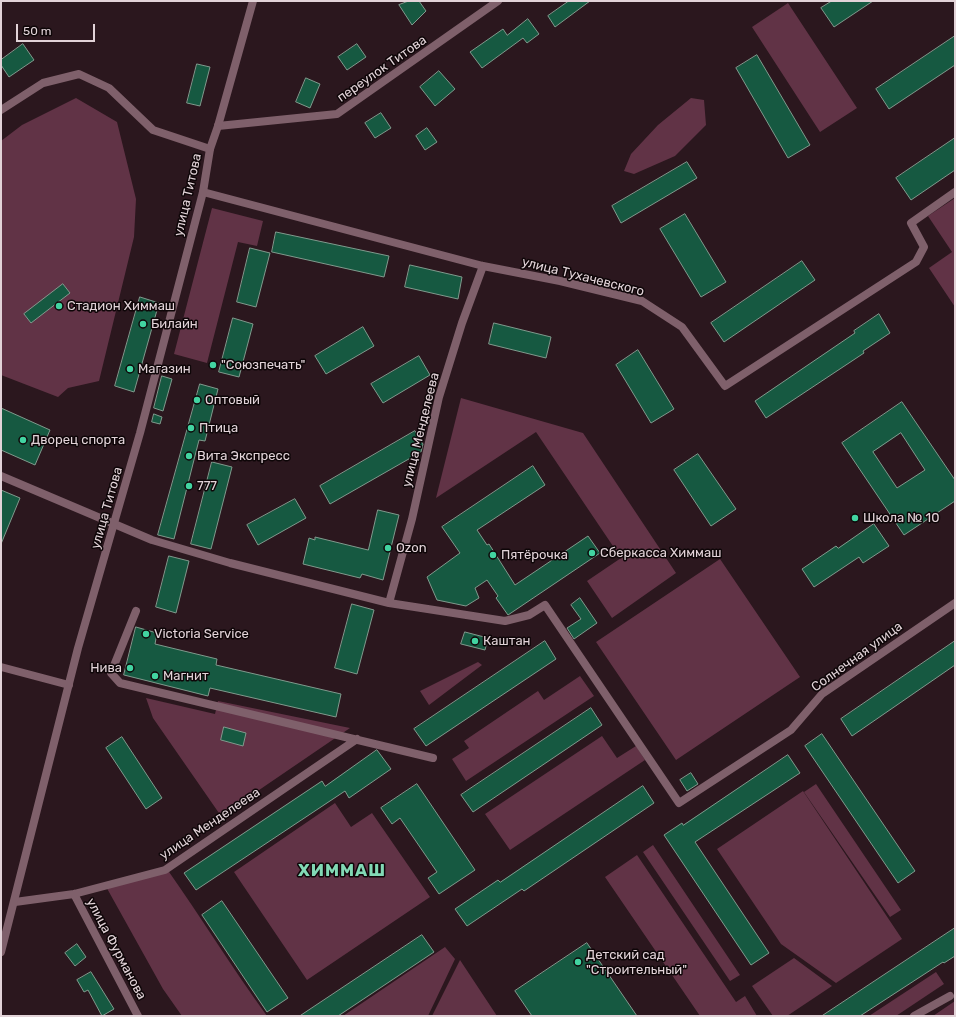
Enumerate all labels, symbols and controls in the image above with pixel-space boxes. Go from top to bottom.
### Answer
scale bar [18,16,97,42]
text: 50 m [23,24,51,38]
street label: переулок Титова [334,32,430,106]
street label: улица Титова [171,152,205,238]
street label: улица Тухачевского [520,254,646,300]
place label: Стадион Химмаш [67,298,175,314]
marker: Стадион Химмаш [54,301,64,311]
place label: Билайн [151,316,198,332]
marker: Билайн [138,319,148,329]
place label: "Союзпечать" [221,357,305,373]
marker: "Союзпечать" [208,360,218,370]
place label: Магазин [138,361,191,377]
marker: Магазин [125,364,135,374]
street label: улица Менделеева [399,371,443,489]
place label: Оптовый [205,392,260,408]
marker: Оптовый [192,395,202,405]
place label: Птица [199,420,238,436]
marker: Птица [186,423,196,433]
place label: Дворец спорта [31,432,125,448]
marker: Дворец спорта [18,435,28,445]
place label: Вита Экспресс [197,448,290,464]
marker: Вита Экспресс [184,451,194,461]
street label: улица Титова [88,465,126,551]
place label: 777 [197,478,217,494]
marker: 777 [184,481,194,491]
place label: Школа № 10 [863,510,939,526]
marker: Школа № 10 [850,513,860,523]
place label: Ozon [396,540,427,556]
marker: Ozon [383,543,393,553]
place label: Сберкасса Химмаш [600,545,721,561]
place label: Пятёрочка [501,547,568,563]
marker: Сберкасса Химмаш [587,548,597,558]
marker: Пятёрочка [488,550,498,560]
street label: Солнечная улица [808,619,906,695]
place label: Victoria Service [154,626,249,642]
marker: Victoria Service [141,629,151,639]
place label: Каштан [483,633,530,649]
marker: Каштан [470,636,480,646]
place label: Нива [90,660,122,676]
marker: Нива [125,663,135,673]
place label: Магнит [163,668,209,684]
marker: Магнит [150,671,160,681]
street label: улица Менделеева [157,785,263,863]
district label: ХИММАШ [298,861,386,881]
street label: улица Фурманова [83,896,149,1002]
place label: Детский сад "Строительный" [586,947,687,978]
marker: Детский сад "Строительный" [573,957,583,967]

